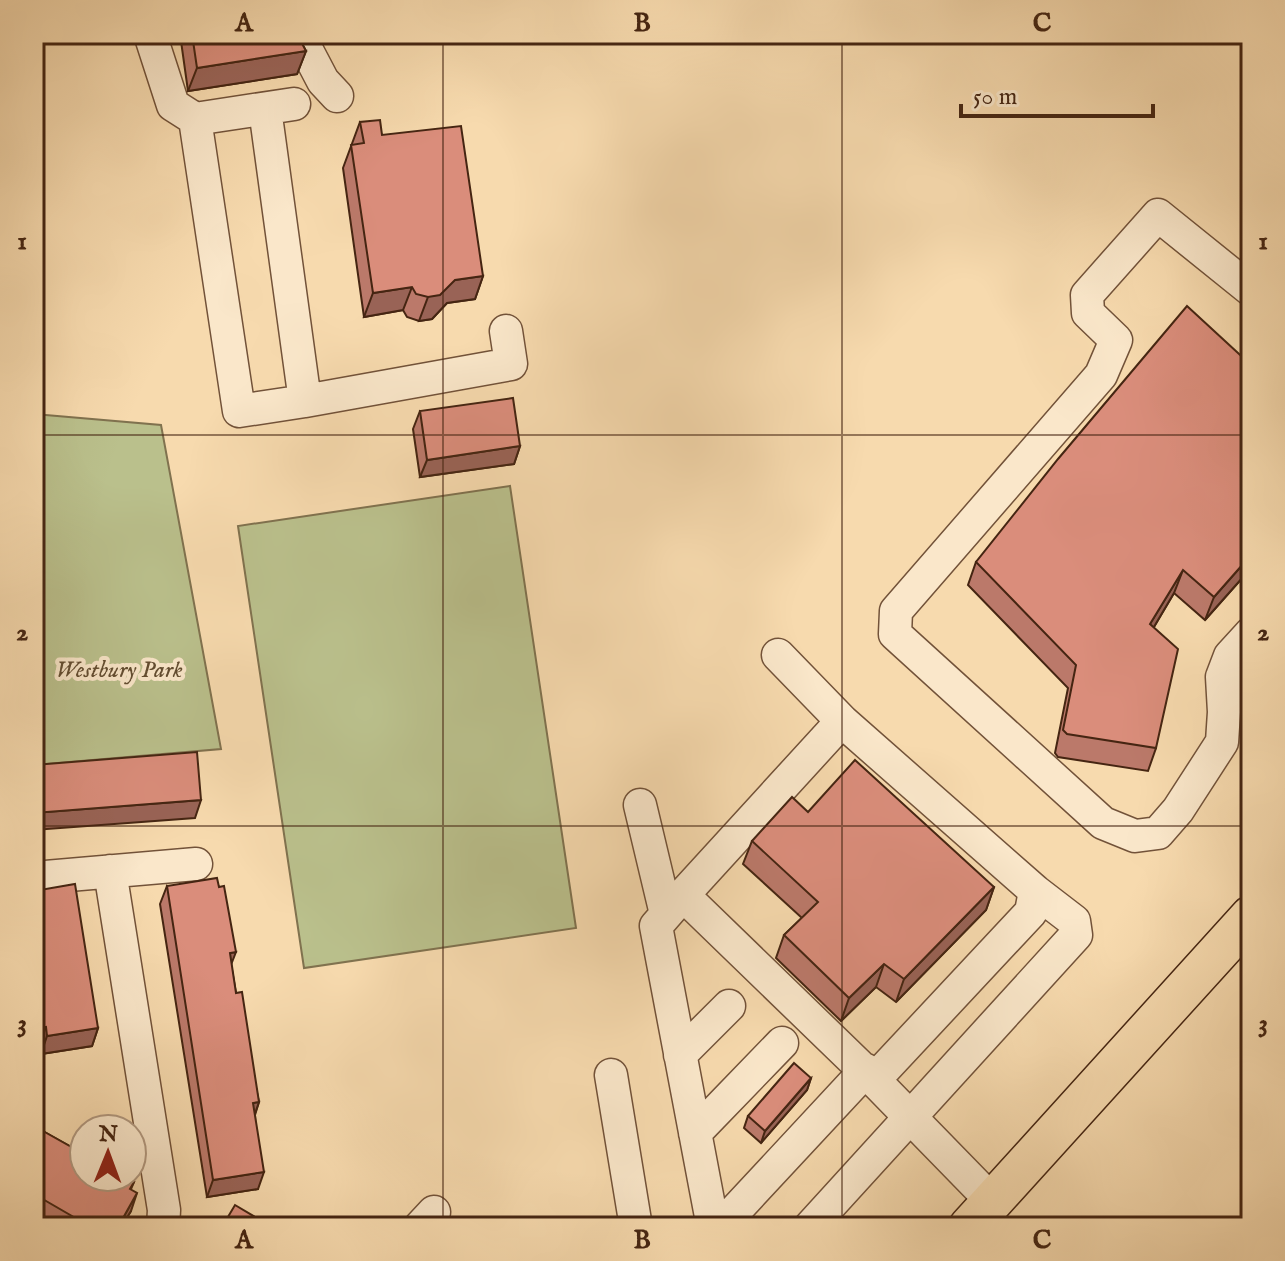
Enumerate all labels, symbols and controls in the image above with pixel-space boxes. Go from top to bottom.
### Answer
text: A [234,7,254,40]
text: B [633,7,651,40]
text: C [1033,7,1052,40]
scale bar [961,68,1153,118]
text: 50 m [973,82,1017,113]
text: 1 [17,225,27,258]
text: 1 [1258,225,1268,258]
text: 2 [16,616,28,649]
text: 2 [1257,616,1269,649]
park label: Westbury Park [55,655,183,686]
text: 3 [17,1007,27,1040]
text: 3 [1258,1007,1268,1040]
north arrow [68,1113,148,1193]
text: N [98,1121,118,1149]
text: A [234,1224,254,1257]
text: B [633,1224,651,1257]
text: C [1033,1224,1052,1257]

